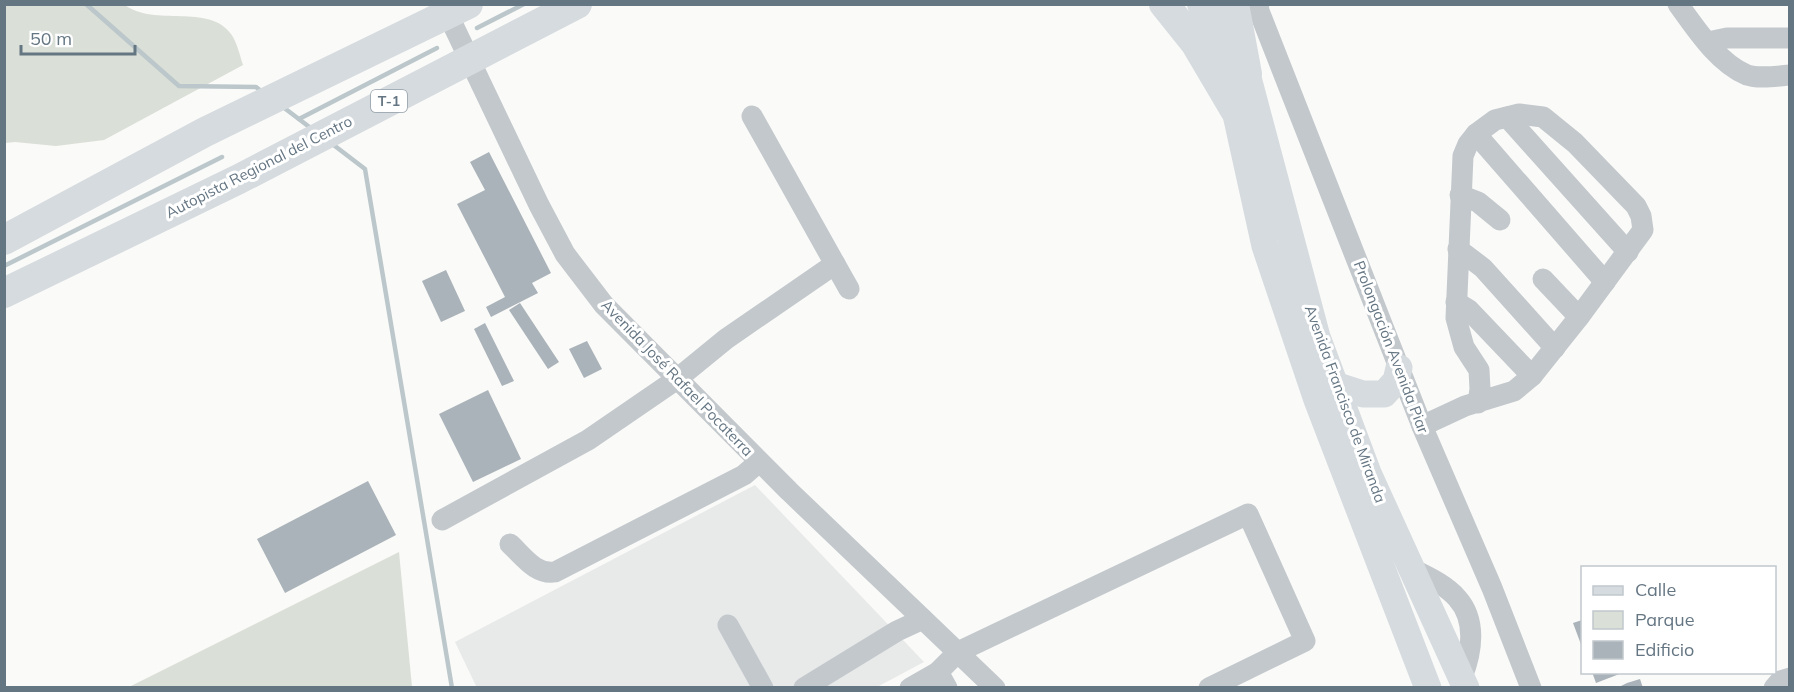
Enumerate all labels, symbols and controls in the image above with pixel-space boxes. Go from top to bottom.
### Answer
scale bar [21,18,135,56]
text: 50 m [30,27,72,50]
road number: T-1 [371,90,407,112]
street label: Autopista Regional del Centro [162,111,355,222]
street label: Prolongación Avenida Piar [1350,258,1433,436]
street label: Avenida José Rafael Pocaterra [597,295,757,460]
street label: Avenida Francisco de Miranda [1301,302,1390,505]
legend [1581,566,1776,674]
text: Calle [1635,578,1676,601]
text: Parque [1635,608,1694,631]
text: Edificio [1635,638,1694,661]

